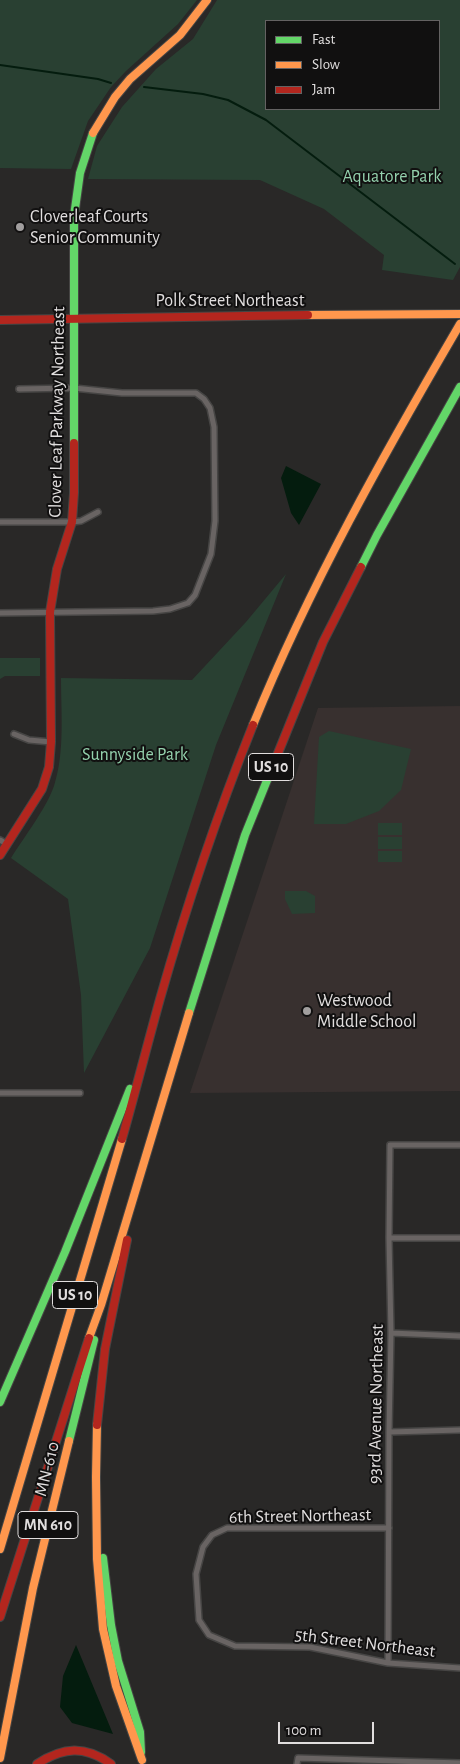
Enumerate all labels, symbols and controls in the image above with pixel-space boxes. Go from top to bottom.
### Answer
legend [265,20,440,110]
text: Fast [312,32,335,47]
text: Slow [312,57,340,72]
text: Jam [312,82,335,97]
park label: Aquatore Park [342,166,442,188]
place label: Cloverleaf Courts Senior Community [30,206,160,248]
marker: Cloverleaf Courts Senior Community [14,221,26,233]
street label: Polk Street Northeast [156,290,304,312]
street label: Clover Leaf Parkway Northeast [44,306,70,518]
park label: Sunnyside Park [82,744,188,766]
road number: US 10 [248,754,294,780]
place label: Westwood Middle School [317,990,416,1032]
marker: Westwood Middle School [301,1005,313,1017]
road number: US 10 [52,1282,98,1308]
street label: 93rd Avenue Northeast [364,1324,388,1484]
street label: MN-610 [30,1439,64,1499]
street label: 6th Street Northeast [229,1504,371,1528]
road number: MN 610 [18,1512,78,1538]
street label: 5th Street Northeast [293,1624,437,1662]
scale bar [280,1712,376,1744]
text: 100 m [286,1723,321,1738]

